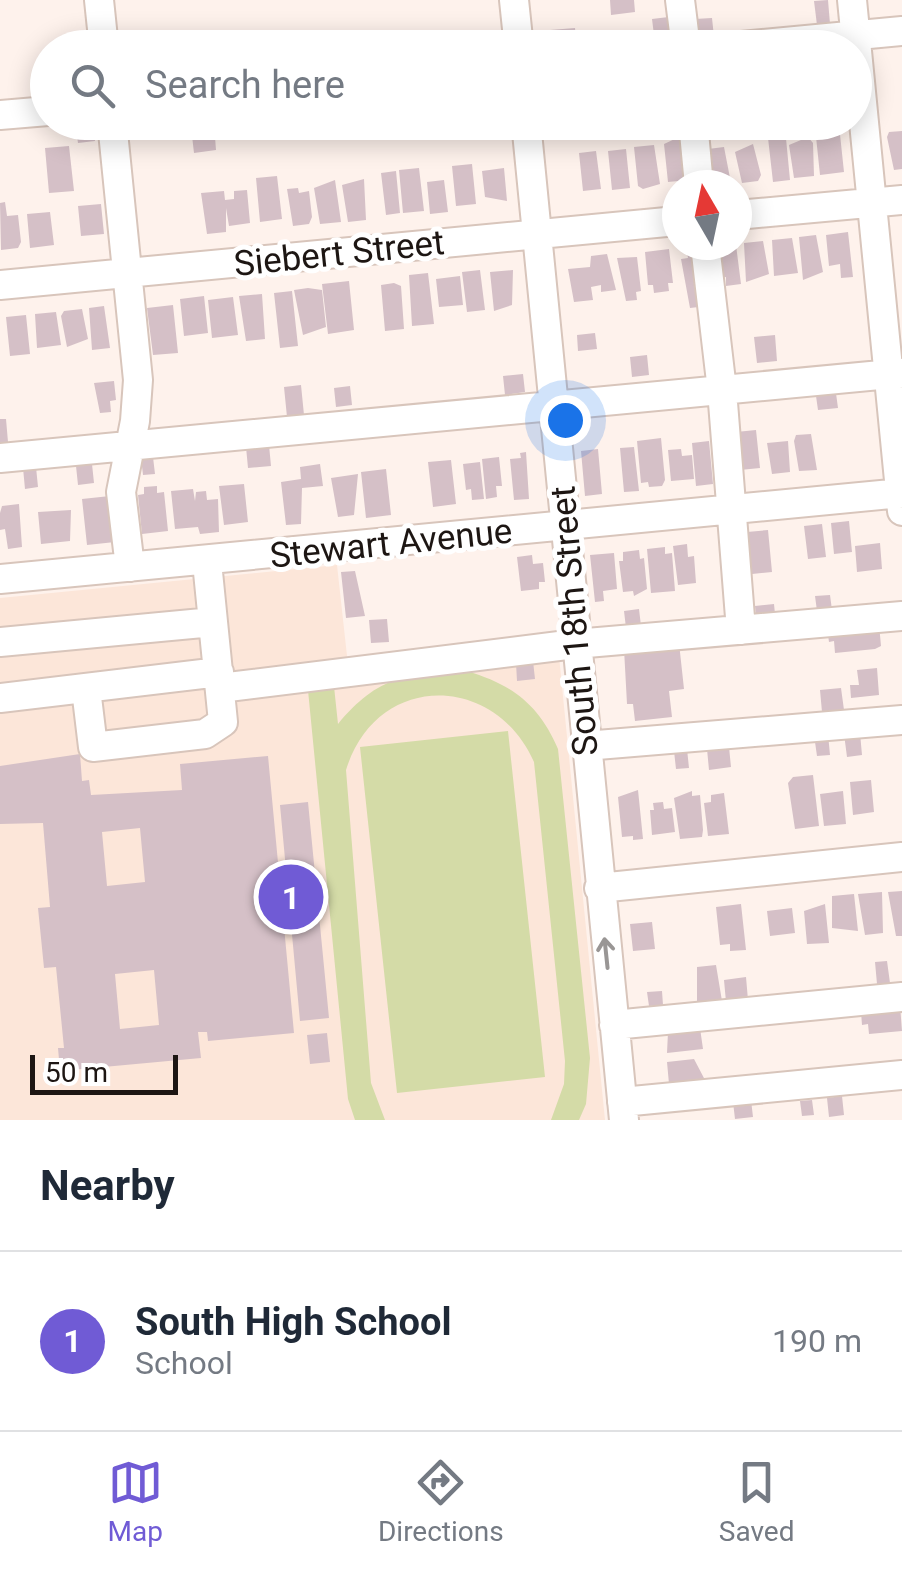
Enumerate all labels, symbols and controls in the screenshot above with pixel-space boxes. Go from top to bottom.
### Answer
search box [30,30,872,140]
icon: search [65,58,120,113]
text: Search here [145,63,345,107]
north arrow [662,170,752,260]
street label: Siebert Street [232,222,446,285]
your location [540,395,591,446]
street label: South 18th Street [542,484,607,758]
street label: Stewart Avenue [268,510,514,577]
pin: 1 [258,860,324,934]
one-way arrow [596,938,615,970]
scale bar [30,1050,178,1094]
text: 50 m [45,1056,108,1089]
text: Nearby [40,1161,175,1210]
text: South High School [135,1300,451,1344]
text: 1 [63,1322,82,1360]
text: 190 m [772,1322,862,1360]
text: School [135,1344,233,1382]
tab: Map [108,1455,163,1548]
tab: Directions [378,1455,504,1548]
tab: Saved [719,1455,794,1548]

